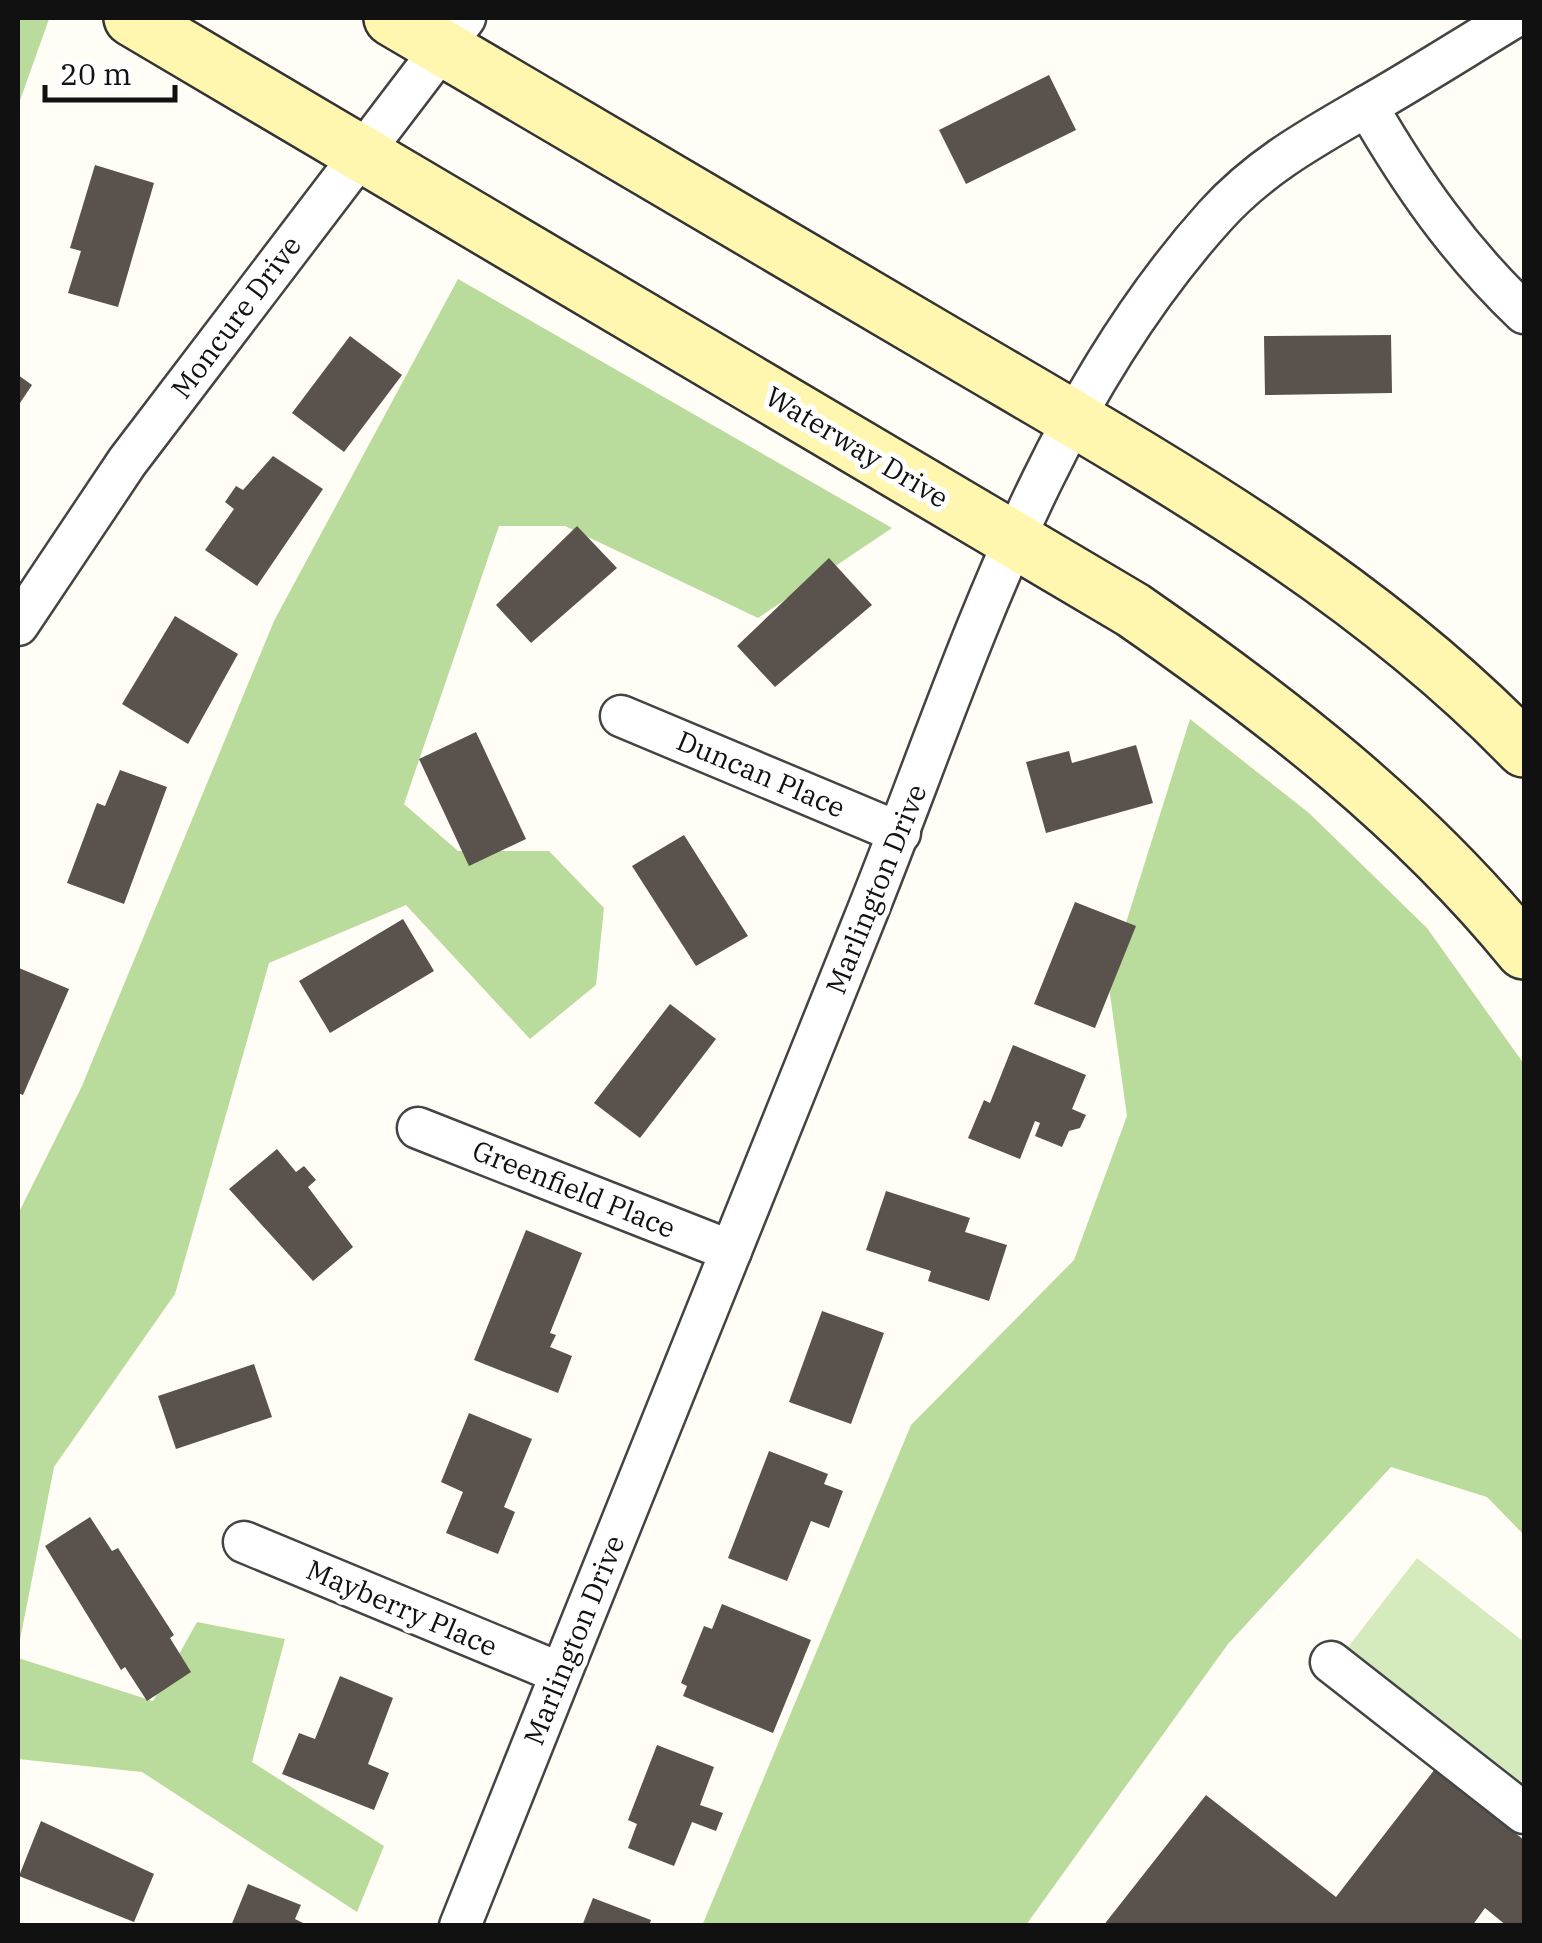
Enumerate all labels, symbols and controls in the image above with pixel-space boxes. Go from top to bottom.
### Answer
scale bar [45,40,175,102]
text: 20 m [60,54,132,93]
street label: Moncure Drive [162,228,309,405]
street label: Waterway Drive [759,377,956,516]
street label: Duncan Place [671,721,851,826]
street label: Marlington Drive [817,778,934,999]
street label: Greenfield Place [467,1131,681,1246]
street label: Marlington Drive [515,1529,632,1750]
street label: Mayberry Place [301,1551,503,1664]

